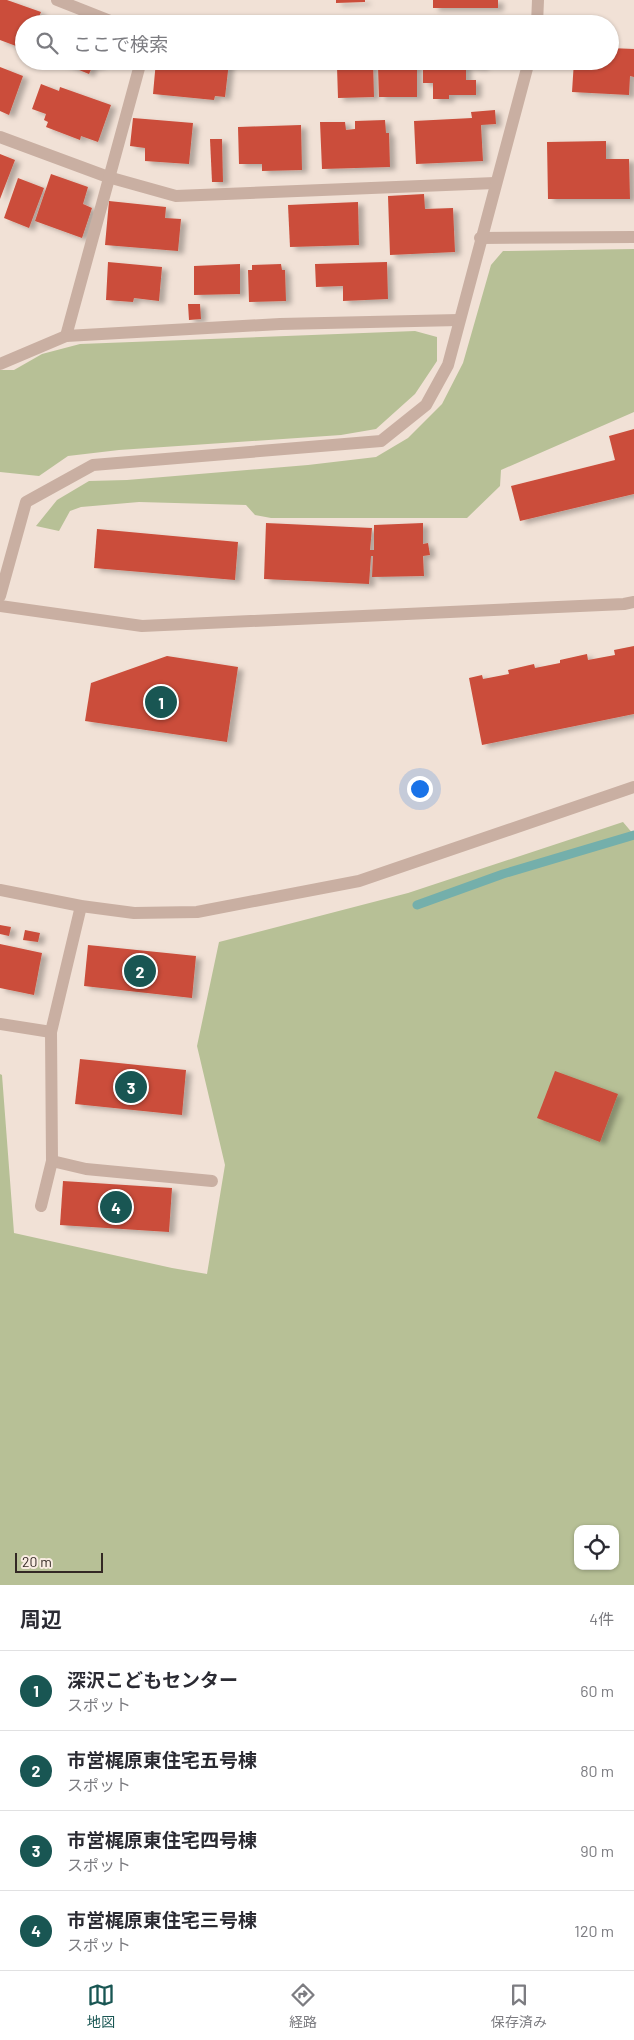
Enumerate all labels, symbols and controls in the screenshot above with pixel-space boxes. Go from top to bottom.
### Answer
search box [15,15,619,70]
icon: search [33,29,61,57]
text: ここで検索 [73,32,168,55]
pin: 1 [145,683,177,721]
your location [407,776,433,802]
pin: 2 [124,952,156,990]
pin: 3 [115,1068,147,1106]
pin: 4 [100,1188,132,1226]
map controls [574,1525,619,1570]
button: locate [574,1525,619,1570]
scale bar [15,1550,102,1573]
text: 20 m [22,1553,52,1570]
text: 周辺 [20,1606,62,1631]
text: 4件 [589,1609,614,1628]
text: 深沢こどもセンター [67,1668,238,1691]
text: 1 [33,1681,39,1700]
text: 60 m [580,1681,614,1700]
text: スポット [67,1695,131,1714]
text: 市営梶原東住宅五号棟 [67,1748,257,1771]
text: 2 [32,1761,40,1780]
text: 80 m [580,1761,614,1780]
text: スポット [67,1775,131,1794]
text: 市営梶原東住宅四号棟 [67,1828,257,1851]
text: 3 [32,1841,40,1860]
text: 90 m [580,1841,614,1860]
text: スポット [67,1855,131,1874]
text: 市営梶原東住宅三号棟 [67,1908,257,1931]
text: 4 [31,1921,41,1940]
text: 120 m [574,1921,614,1940]
text: スポット [67,1935,131,1954]
tab: 地図 [87,1981,115,2031]
tab: 経路 [289,1981,317,2031]
tab: 保存済み [491,1981,547,2031]

